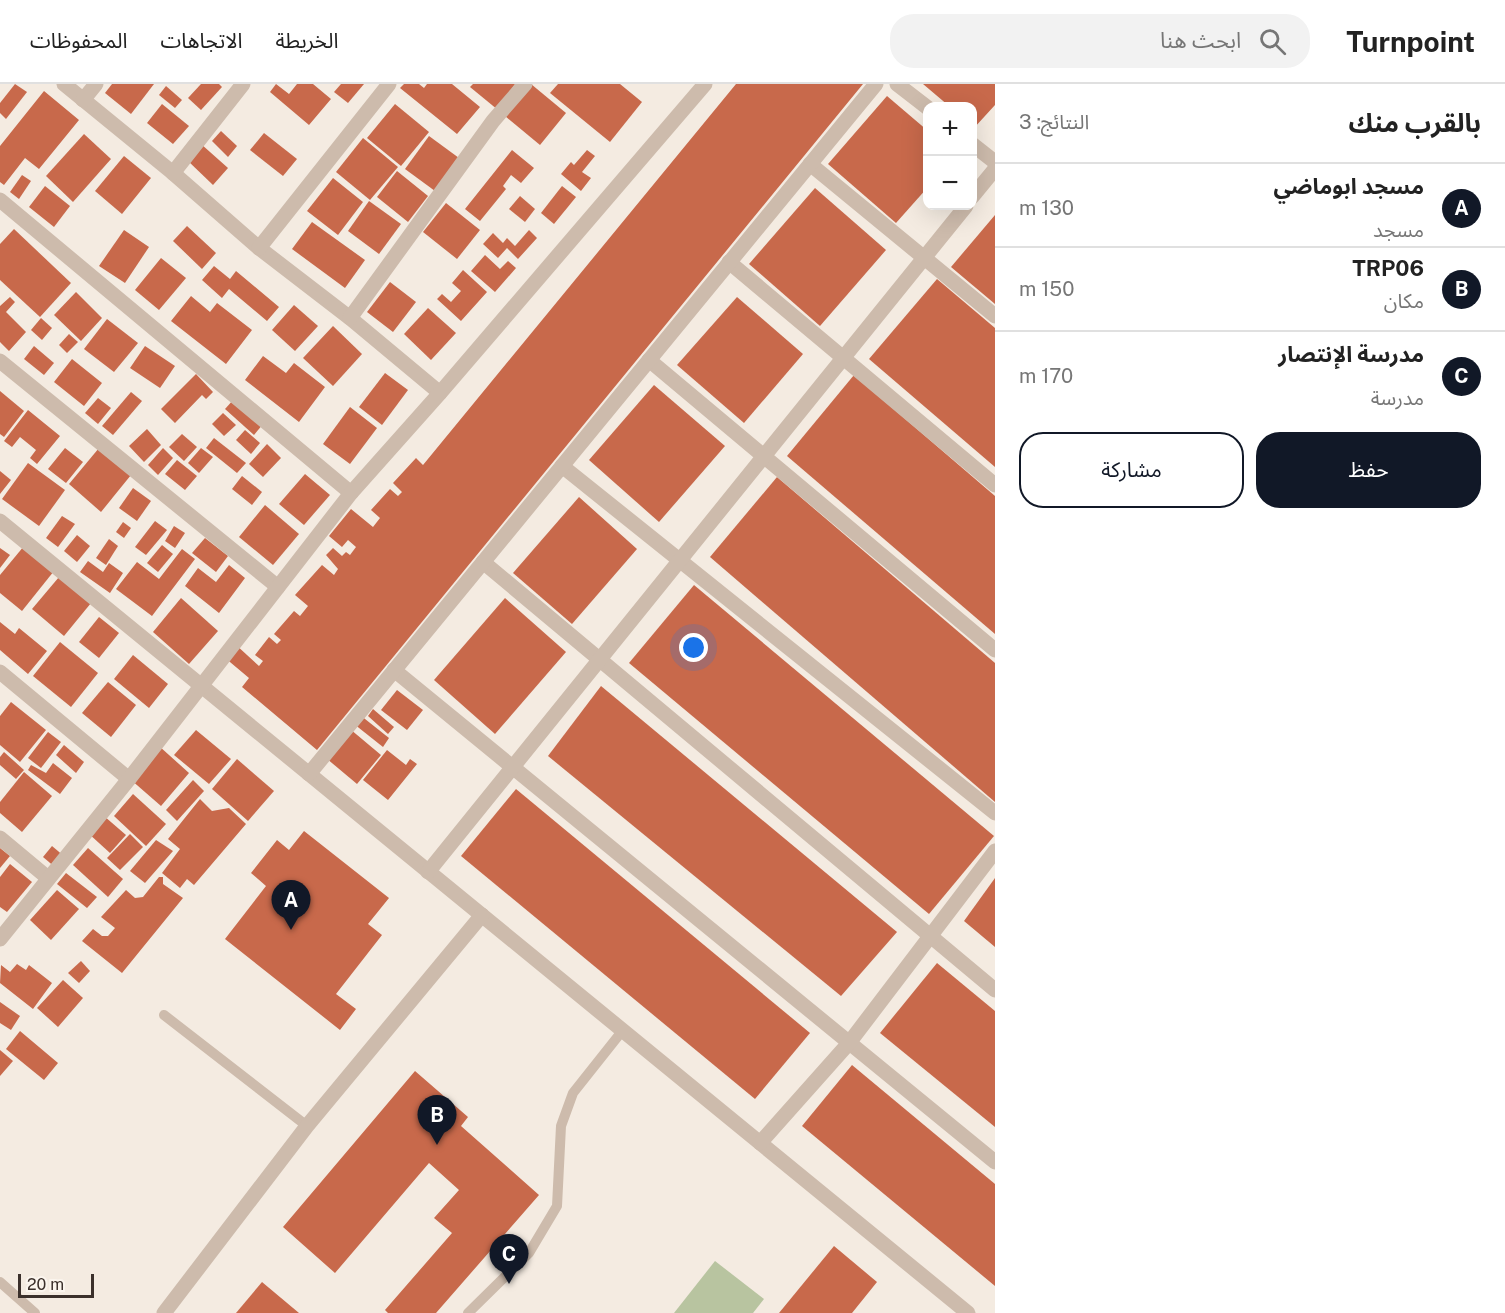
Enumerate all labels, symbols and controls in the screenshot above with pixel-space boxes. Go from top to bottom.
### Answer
search box [890,14,1310,68]
icon: search [1256,25,1289,58]
text: Turnpoint [1346,25,1475,58]
text: ابحث هنا [1160,27,1241,53]
text: المحفوظات [30,28,127,53]
text: الاتجاهات [160,28,242,53]
text: الخريطة [275,28,338,53]
map controls [923,102,977,210]
button: + [923,102,977,156]
text: بالقرب منك [1348,107,1481,138]
text: النتائج: 3 [1019,110,1089,134]
button: − [923,156,977,210]
text: مسجد ابوماضي [1274,173,1424,199]
text: 130 m [1019,196,1074,220]
text: A [1454,196,1469,220]
text: مسجد [1373,218,1424,242]
text: TRP06 [1352,255,1424,281]
text: 150 m [1019,277,1074,301]
text: B [1455,277,1468,301]
text: مكان [1384,289,1424,313]
text: مدرسة الإنتصار [1278,341,1424,367]
text: 170 m [1019,364,1073,388]
text: C [1454,364,1469,388]
text: مدرسة [1371,386,1424,410]
button: مشاركة [1019,432,1244,508]
button: حفظ [1256,432,1481,508]
your location [679,633,708,662]
pin: A [272,880,310,930]
pin: B [418,1096,456,1145]
pin: C [490,1234,528,1284]
scale bar [18,1271,94,1298]
text: 20 m [27,1275,64,1294]

